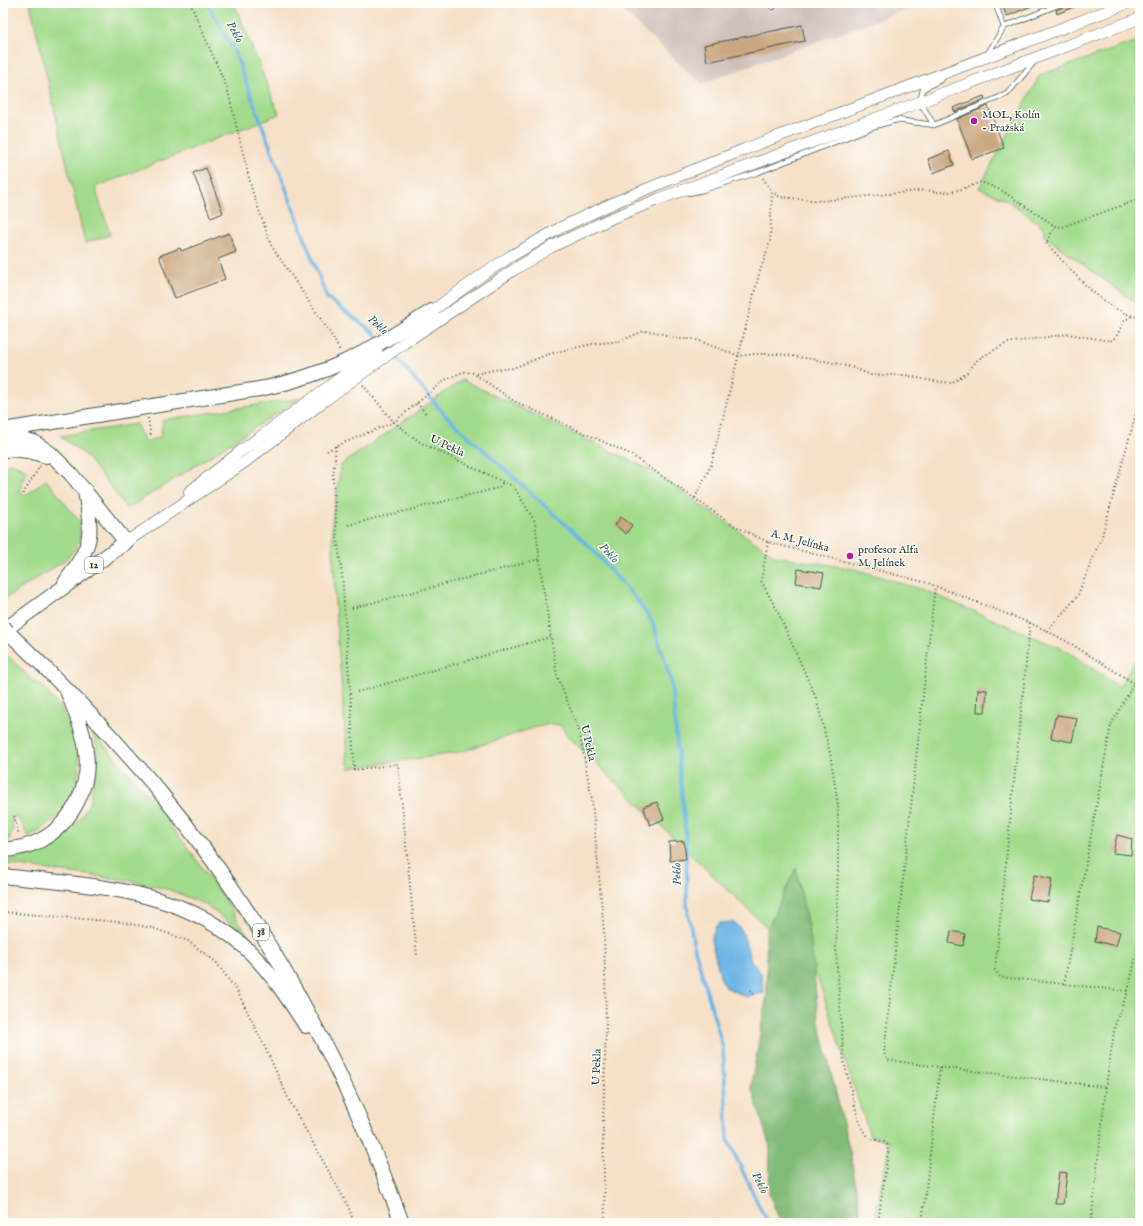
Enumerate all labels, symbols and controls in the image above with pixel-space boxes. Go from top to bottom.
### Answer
water label: Peklo [223,18,247,46]
place label: MOL, Kolín - Pražská [982,108,1040,135]
marker: MOL, Kolín - Pražská [969,116,979,126]
water label: Peklo [365,312,391,338]
street label: U Pekla [427,432,467,460]
street label: A. M. Jelínka [769,526,831,555]
water label: Peklo [596,540,622,566]
place label: profesor Alfa M. Jelínek [858,543,918,570]
marker: profesor Alfa M. Jelínek [845,551,855,561]
road number: 12 [85,557,103,573]
street label: U Pekla [577,724,599,763]
water label: Peklo [669,863,685,885]
road number: 38 [253,924,269,940]
street label: U Pekla [589,1048,605,1086]
water label: Peklo [748,1170,772,1196]

